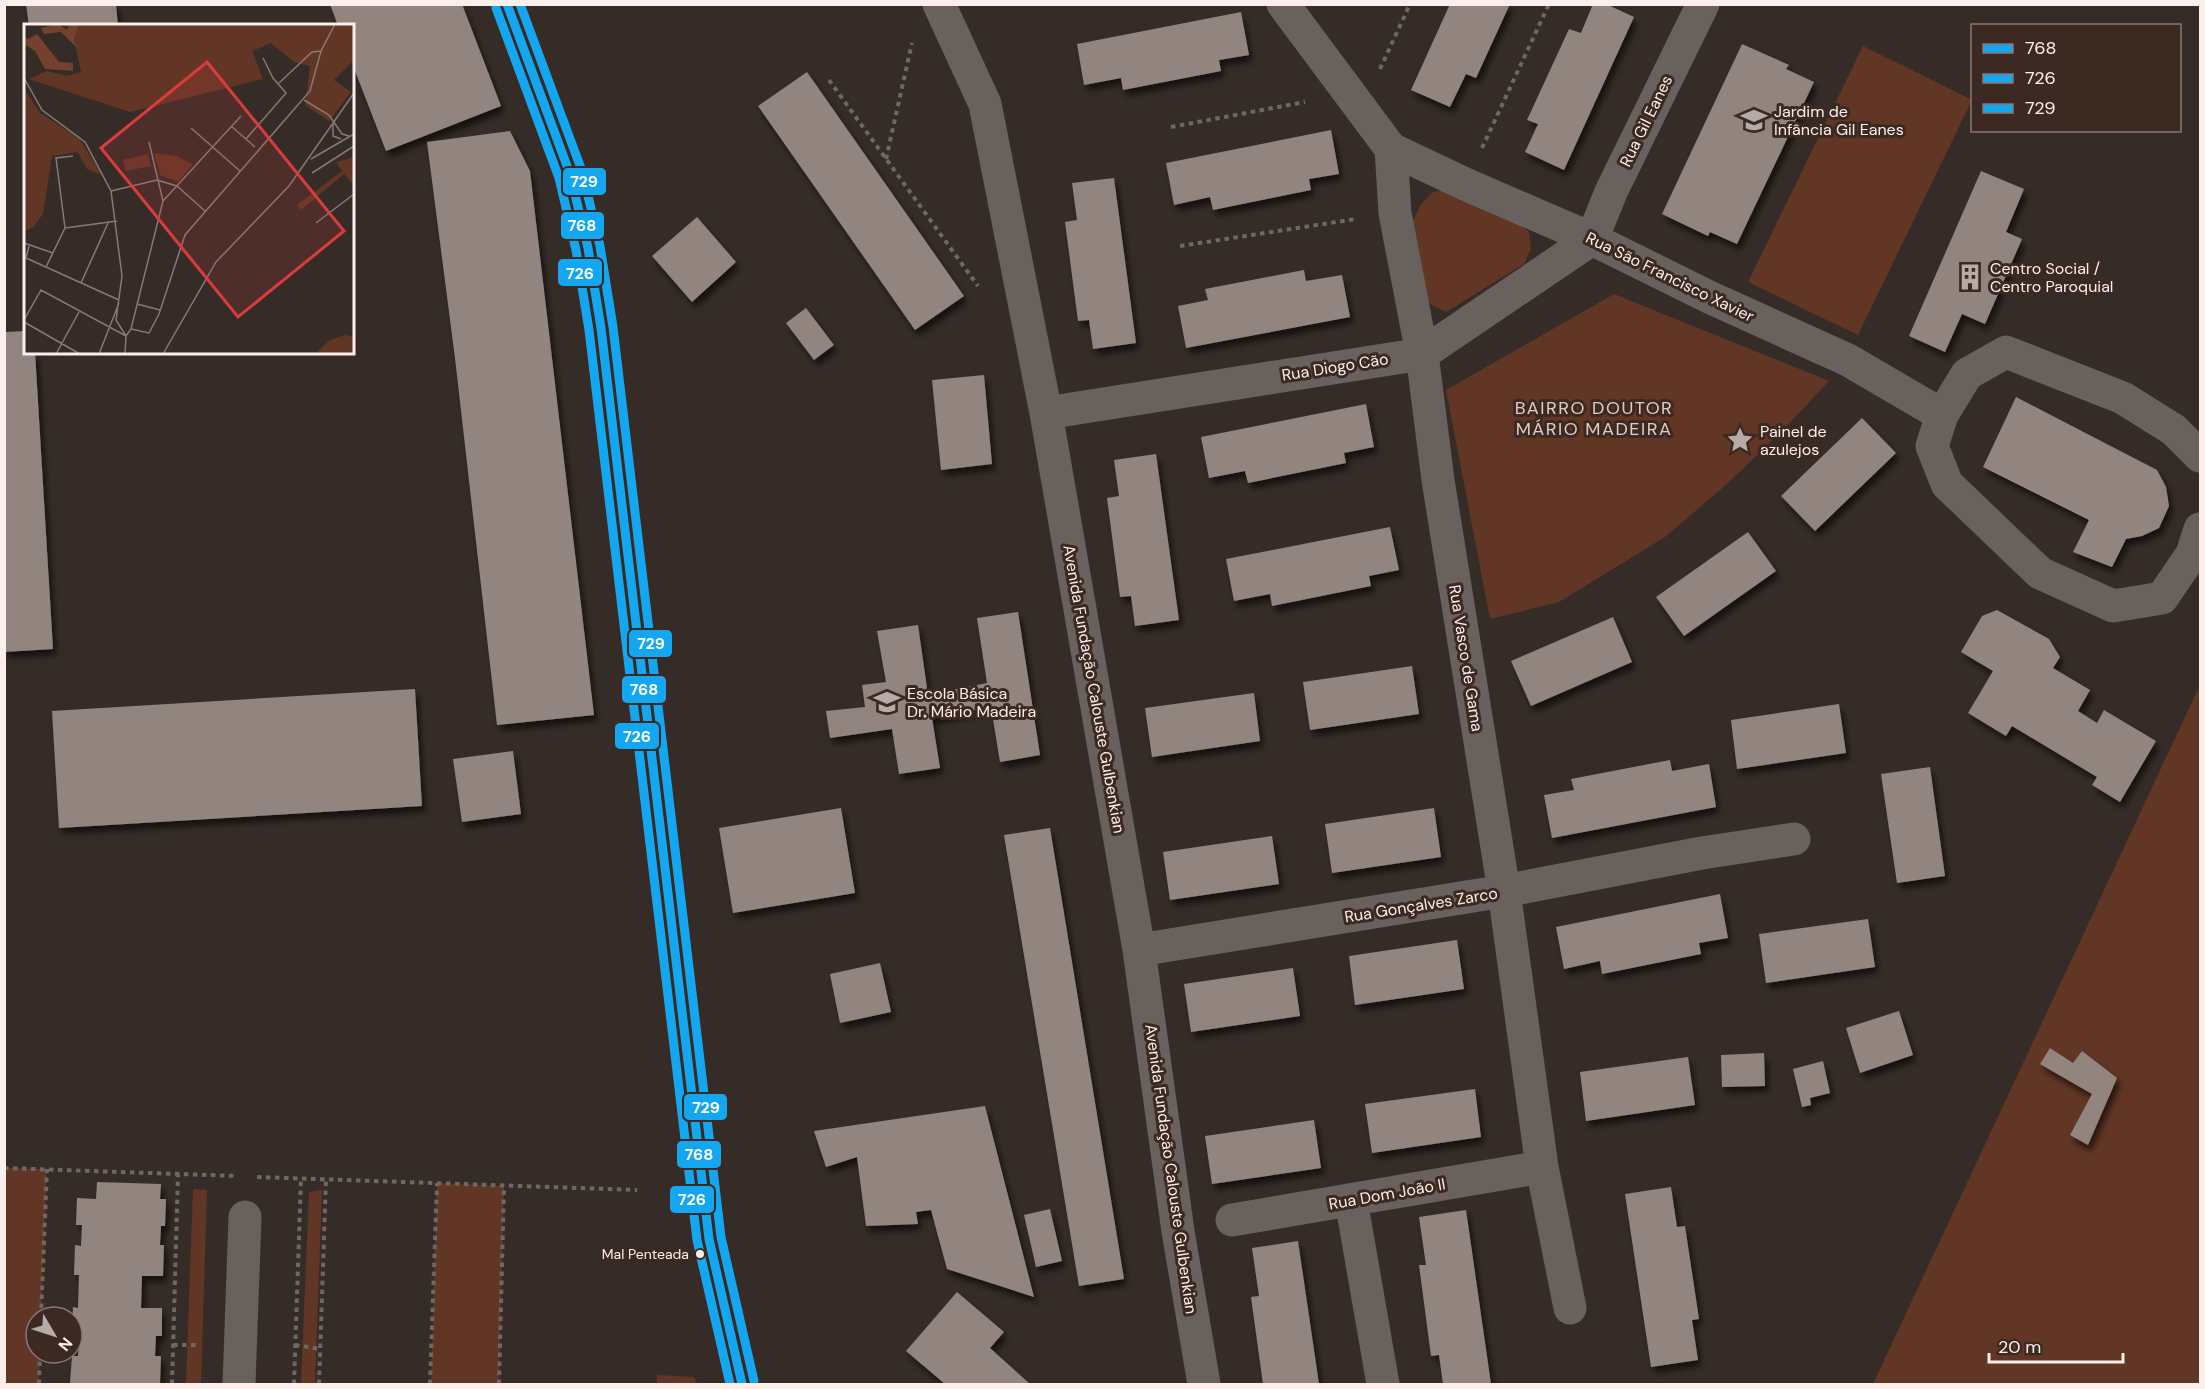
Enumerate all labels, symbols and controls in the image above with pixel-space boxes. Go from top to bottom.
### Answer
inset map [24,24,354,354]
legend [1971,24,2181,132]
text: 768 [2025,36,2056,60]
text: 726 [2025,66,2056,90]
street label: Rua Gil Eanes [1615,72,1677,170]
text: 729 [2025,96,2056,120]
place label: Jardim de Infância Gil Eanes [1774,101,1904,140]
school or university icon: Jardim de Infância Gil Eanes [1739,105,1769,135]
line badge: 729 [562,167,607,196]
text: 729 [570,171,598,192]
line badge: 768 [560,211,605,240]
text: 768 [568,215,596,236]
street label: Rua São Francisco Xavier [1582,227,1758,327]
line badge: 726 [557,258,603,287]
place label: Centro Social / Centro Paroquial [1990,258,2113,297]
building icon: Centro Social / Centro Paroquial [1955,262,1985,292]
text: 726 [566,263,594,284]
street label: Rua Diogo Cão [1280,348,1390,386]
district label: BAIRRO DOUTOR MÁRIO MADEIRA [1515,396,1673,441]
place label: Painel de azulejos [1760,421,1827,460]
place icon: Painel de azulejos [1725,425,1755,455]
street label: Avenida Fundação Calouste Gulbenkian [1058,543,1130,835]
street label: Rua Vasco de Gama [1444,583,1488,733]
line badge: 729 [628,629,673,658]
text: 729 [637,633,665,654]
line badge: 768 [621,675,667,704]
text: 768 [630,679,658,700]
place label: Escola Básica Dr. Mário Madeira [907,683,1036,722]
school or university icon: Escola Básica Dr. Mário Madeira [872,687,902,717]
line badge: 726 [614,722,660,750]
text: 726 [623,726,651,747]
street label: Rua Gonçalves Zarco [1343,883,1499,927]
street label: Avenida Fundação Calouste Gulbenkian [1140,1023,1202,1315]
line badge: 729 [683,1093,728,1121]
text: 729 [692,1097,720,1118]
line badge: 768 [676,1140,722,1169]
text: 768 [685,1144,713,1165]
street label: Rua Dom João II [1327,1173,1447,1215]
line badge: 726 [669,1185,715,1214]
text: 726 [678,1189,706,1210]
place label: Mal Penteada [602,1245,689,1263]
marker: Mal Penteada [694,1248,706,1260]
north arrow [24,1305,84,1365]
scale bar [1989,1326,2122,1364]
text: N [53,1333,77,1355]
text: 20 m [1998,1335,2041,1359]

